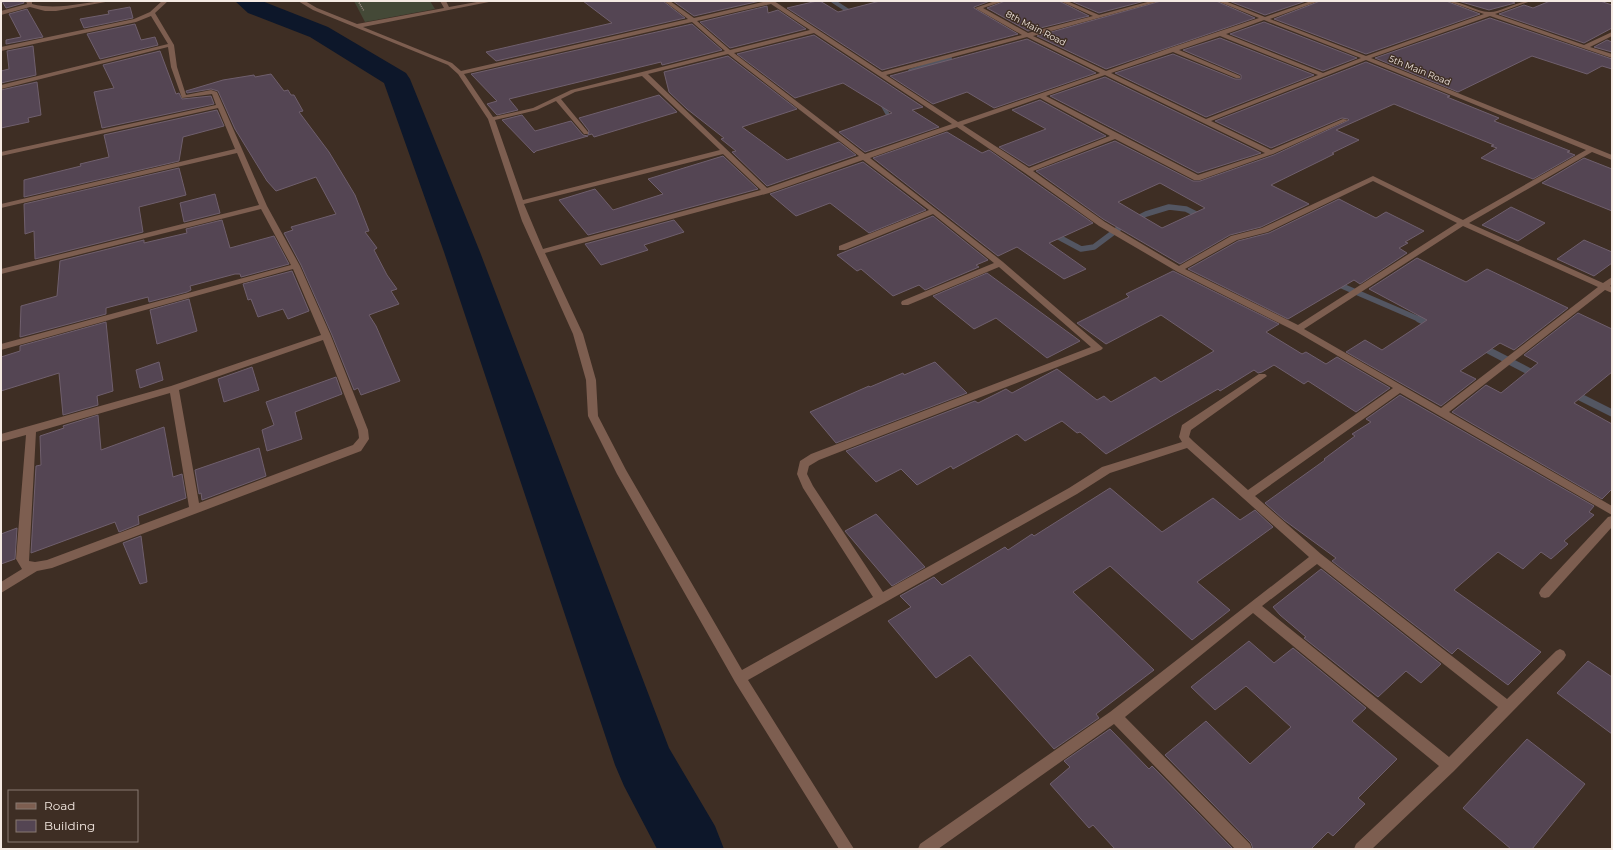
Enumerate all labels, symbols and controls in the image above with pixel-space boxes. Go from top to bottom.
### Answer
street label: 8th Main Road [1004,8,1068,48]
street label: 5th Main Road [1388,53,1452,87]
legend [8,790,138,842]
text: Road [44,798,75,813]
text: Building [44,818,95,833]

